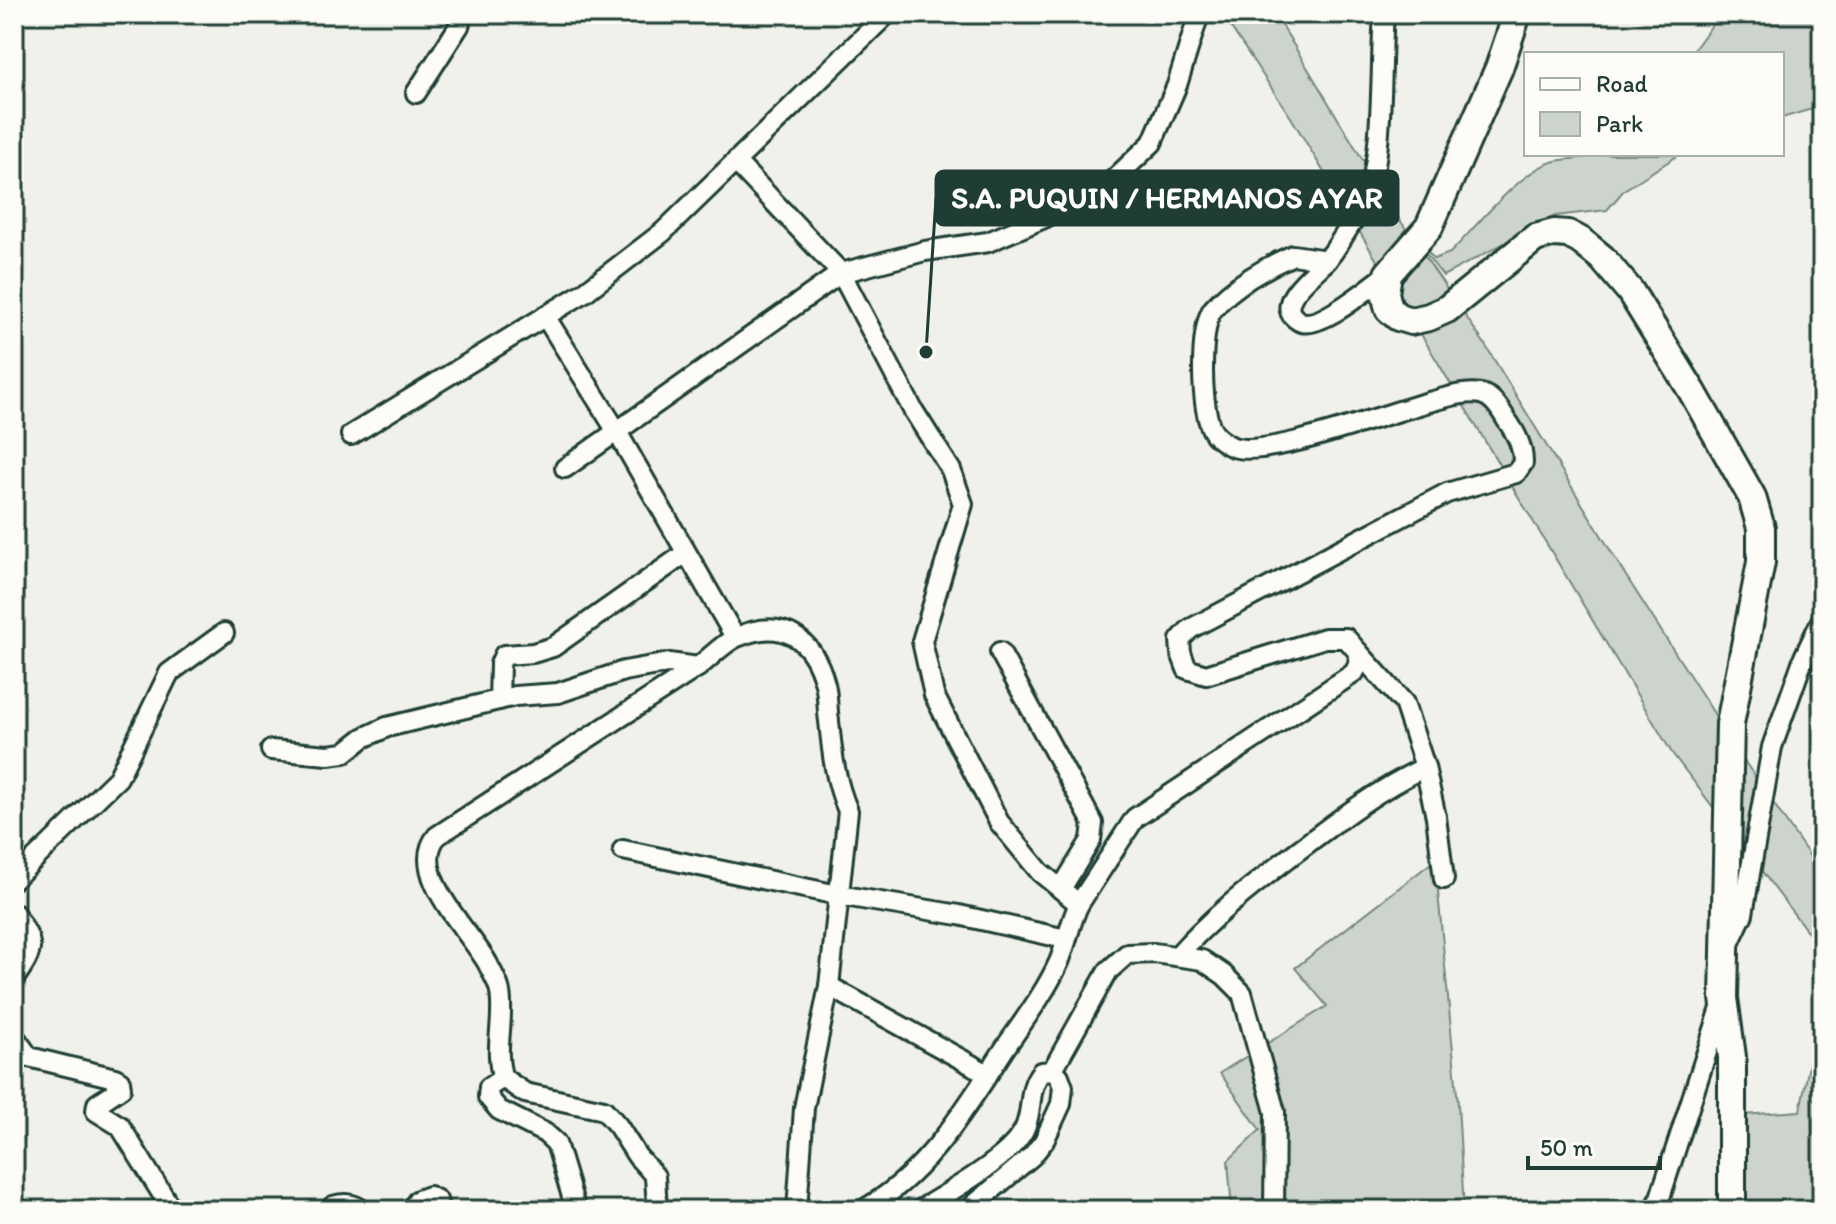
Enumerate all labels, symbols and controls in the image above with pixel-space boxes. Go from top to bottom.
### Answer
legend [1524,52,1784,156]
text: Road [1596,69,1648,98]
text: Park [1596,109,1643,138]
callout: S.A. PUQUIN / HERMANOS AYAR [936,171,1398,225]
text: S.A. PUQUIN / HERMANOS AYAR [951,179,1383,216]
scale bar [1528,1120,1660,1170]
text: 50 m [1540,1133,1593,1162]

